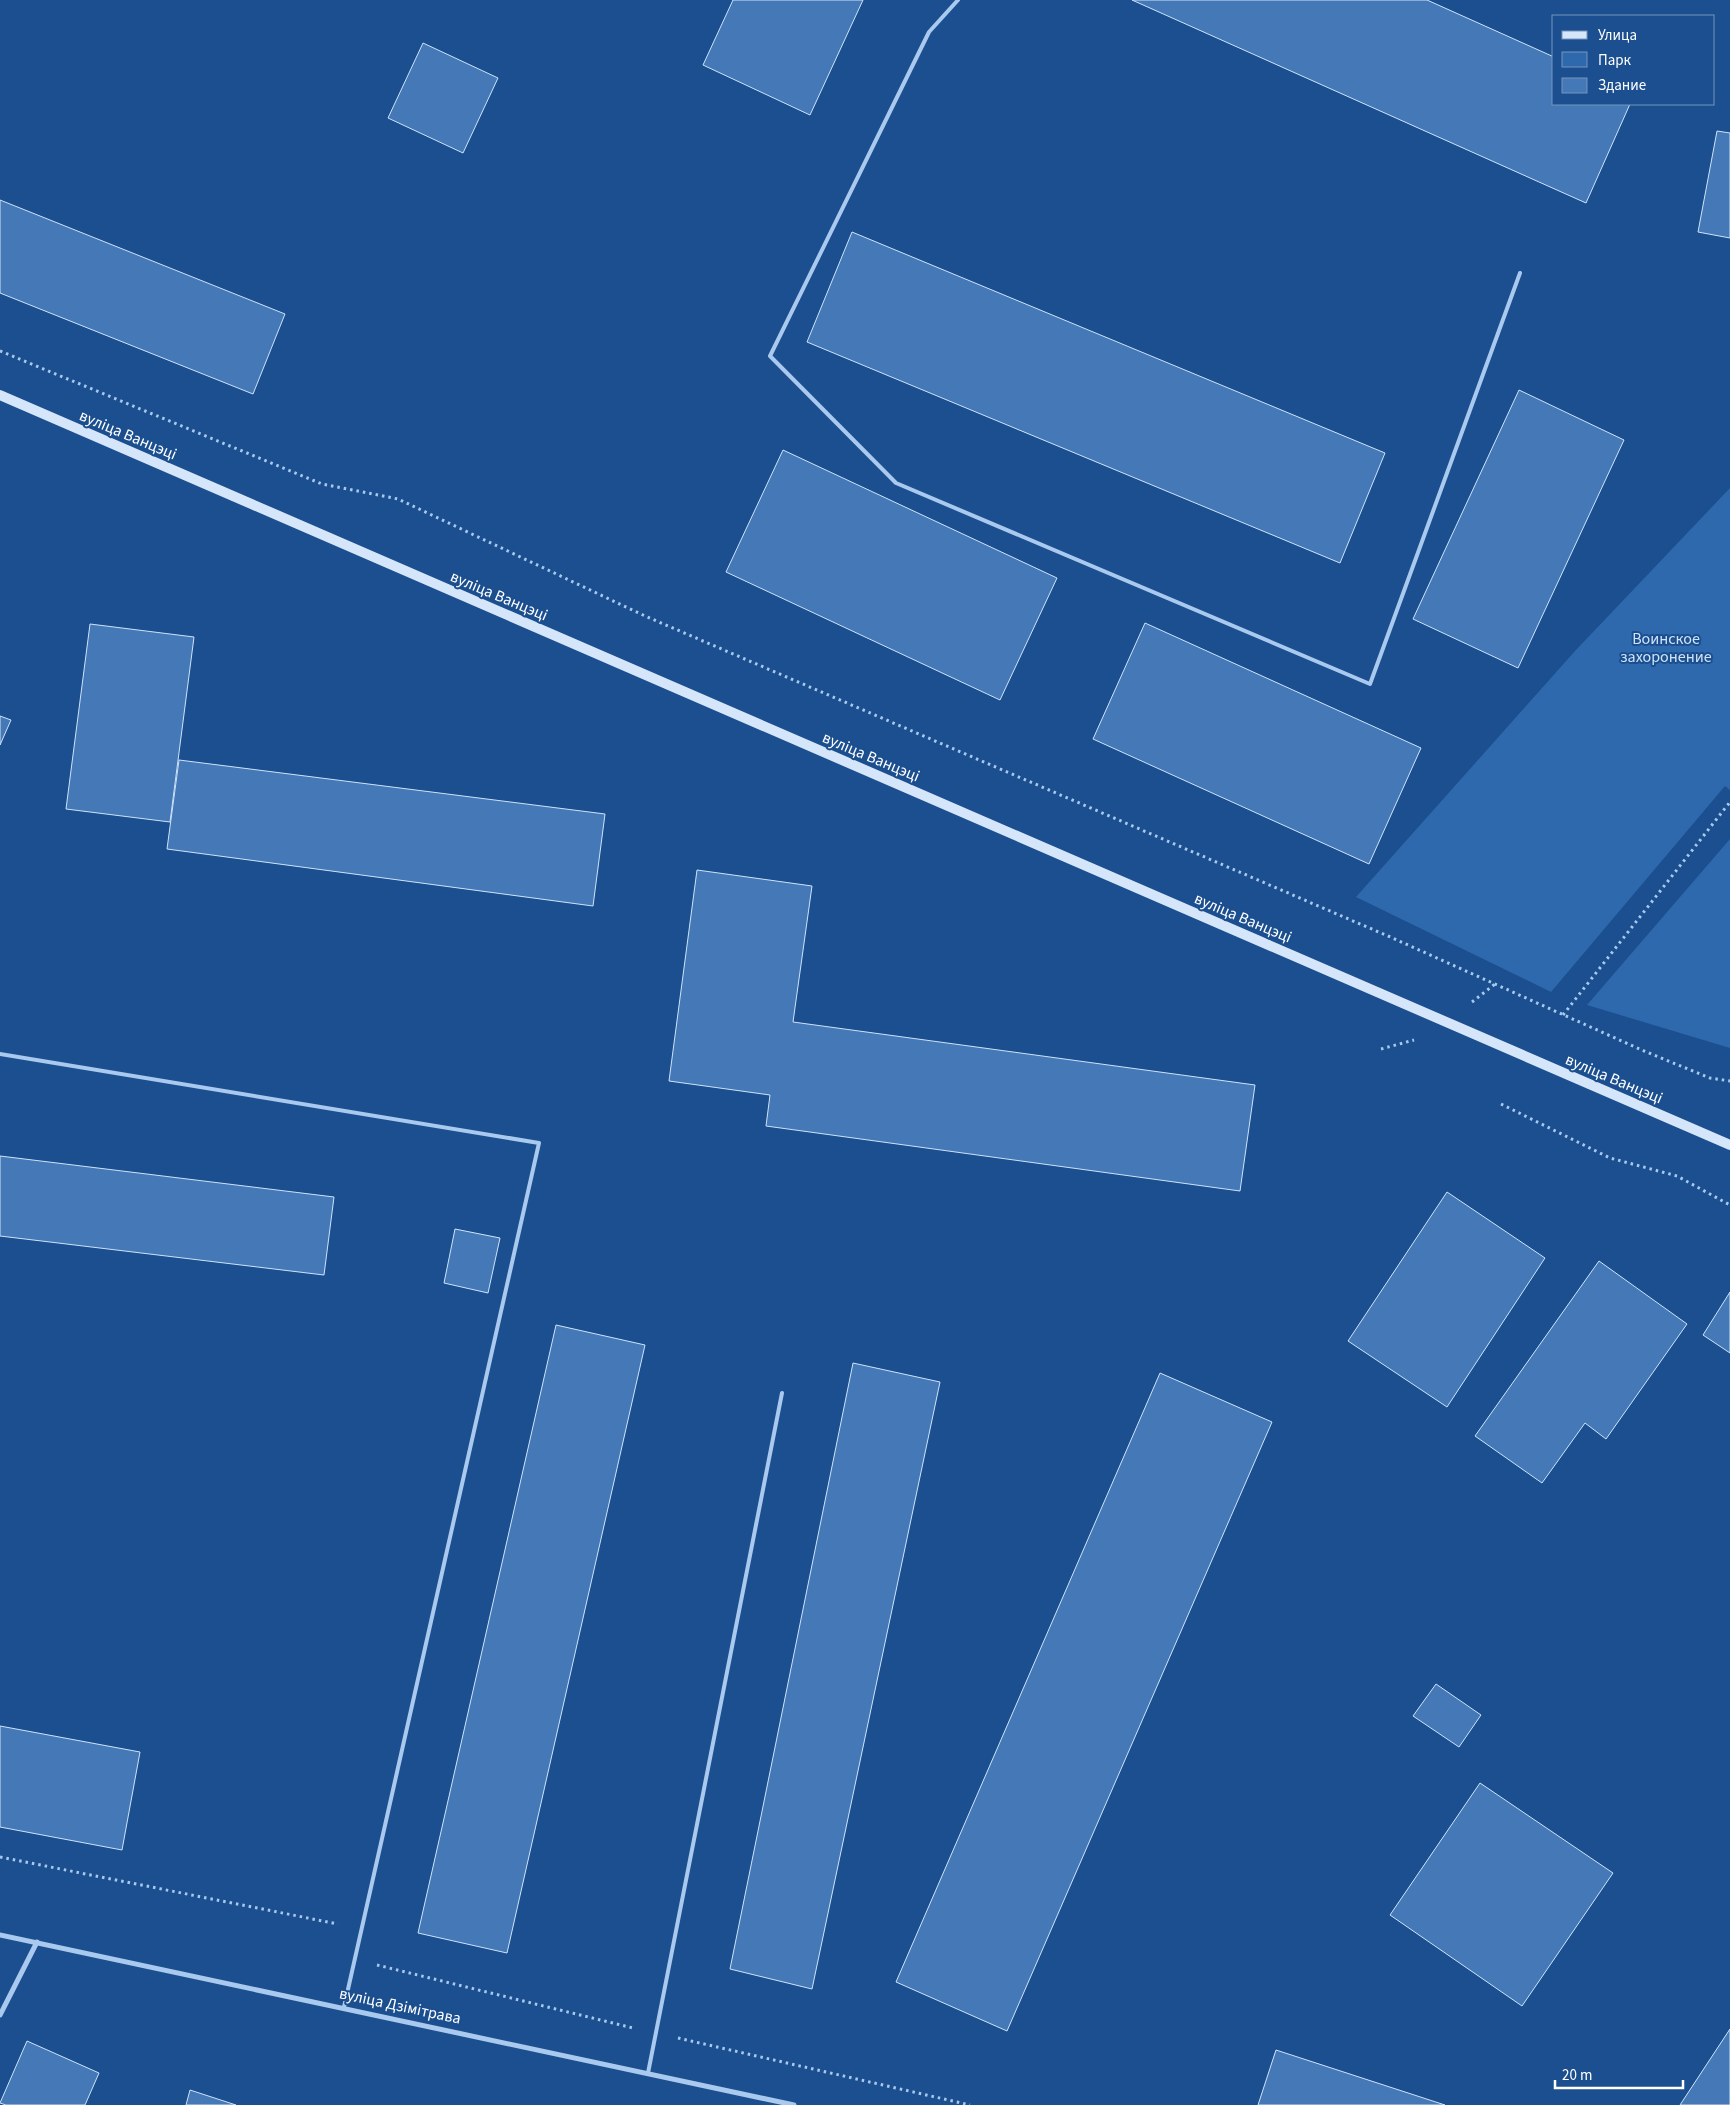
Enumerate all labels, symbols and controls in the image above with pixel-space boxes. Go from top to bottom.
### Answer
legend [1552,15,1715,105]
text: Улица [1598,25,1637,46]
text: Парк [1598,50,1632,71]
text: Здание [1598,75,1646,96]
street label: вуліца Ванцэці [76,405,180,465]
street label: вуліца Ванцэці [447,566,551,626]
park label: Воинское захоронение [1620,628,1712,668]
street label: вуліца Ванцэці [819,727,923,787]
street label: вуліца Ванцэці [1191,888,1295,948]
street label: вуліца Ванцэці [1562,1049,1666,1109]
street label: вуліца Дзімітрава [337,1982,463,2030]
scale bar [1555,2058,1682,2090]
text: 20 m [1562,2065,1592,2086]

